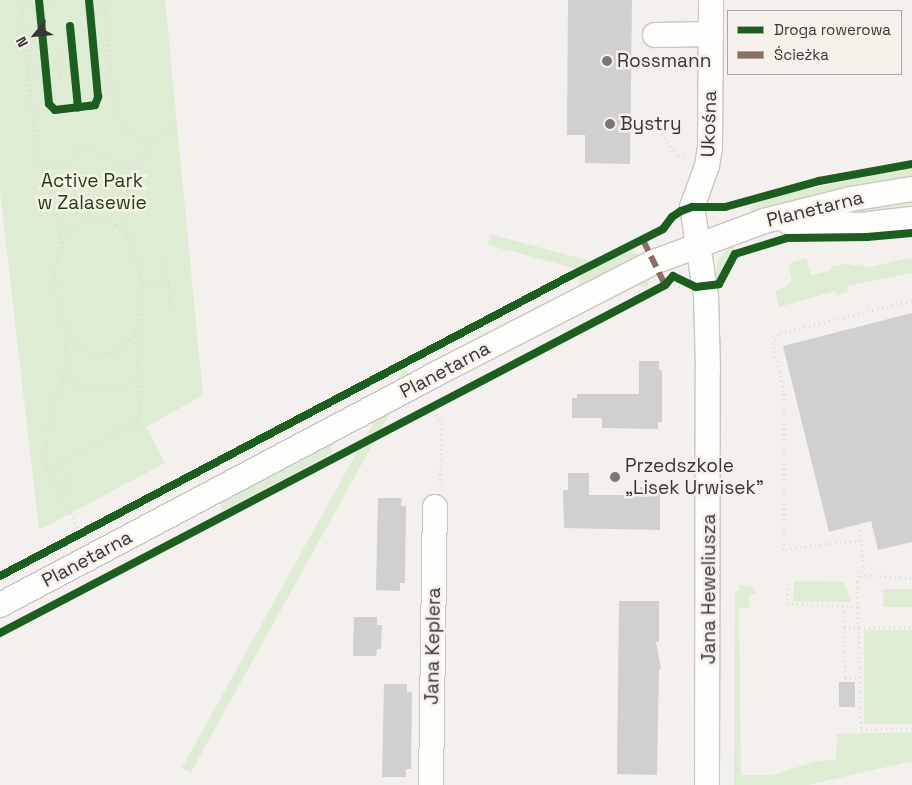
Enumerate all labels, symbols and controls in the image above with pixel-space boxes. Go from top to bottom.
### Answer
north arrow [10,10,60,60]
legend [727,10,902,75]
text: Droga rowerowa [774,20,891,39]
text: N [12,34,32,50]
text: Ścieżka [774,45,829,64]
place label: Rossmann [617,50,711,72]
marker: Rossmann [601,55,613,67]
street label: Ukośna [696,90,722,158]
place label: Bystry [620,113,682,135]
marker: Bystry [604,118,616,130]
park label: Active Park w Zalasewie [37,170,147,214]
street label: Planetarna [764,186,866,232]
street label: Planetarna [396,337,494,403]
place label: Przedszkole „Lisek Urwisek” [625,455,764,499]
marker: Przedszkole „Lisek Urwisek” [609,471,621,483]
street label: Jana Heweliusza [698,514,720,664]
street label: Planetarna [38,526,136,592]
street label: Jana Keplera [421,587,445,705]

